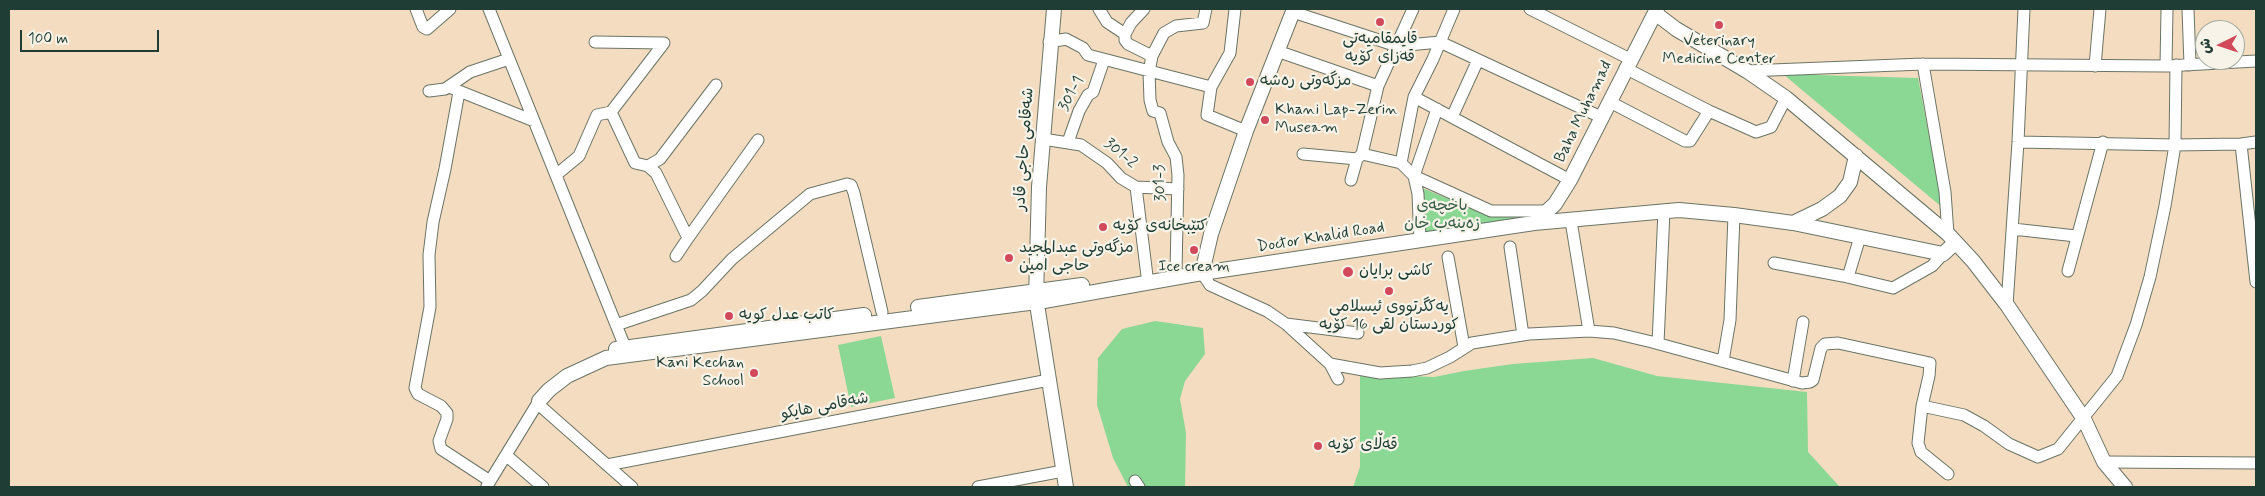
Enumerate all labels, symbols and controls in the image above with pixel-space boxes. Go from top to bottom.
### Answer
marker: قایمقامیه‌تی قه‌زای كۆیه‌ [1374,16,1386,28]
marker: Veterinary Medicine Center [1713,19,1725,31]
scale bar [22,20,161,52]
north arrow [2195,20,2245,70]
text: 100 m [28,29,68,49]
place label: قایمقامیه‌تی قه‌زای كۆیه‌ [1342,30,1418,68]
place label: Veterinary Medicine Center [1662,32,1776,70]
text: ش [2197,38,2216,54]
street label: Baha Muhamad [1551,58,1617,166]
place label: مزگەوتی رەشە [1260,72,1351,92]
street label: 301-1 [1055,73,1089,115]
marker: مزگەوتی رەشە [1244,76,1256,88]
street label: شەقامی حاجی قادر [1011,87,1039,211]
place label: Khani Lap-Zerin Museam [1275,101,1398,139]
marker: Khani Lap-Zerin Museam [1259,114,1271,126]
street label: 301-2 [1099,135,1141,173]
street label: 301-3 [1151,164,1171,202]
park label: باخچه‌ی زه‌ینه‌ب خان [1404,197,1480,235]
place label: كتێبخانه‌ی كۆیه‌ [1113,217,1207,237]
street label: Doctor Khalid Road [1256,218,1386,258]
marker: كتێبخانه‌ی كۆیه‌ [1097,221,1109,233]
place label: مزگه‌وتی عبدالمجید حاجی امین [1019,239,1134,277]
marker: Ice cream [1188,244,1200,256]
marker: مزگه‌وتی عبدالمجید حاجی امین [1003,252,1015,264]
place label: Ice cream [1158,258,1230,278]
place label: كاشی برایان [1359,262,1433,282]
marker: كاشی برایان [1341,265,1355,279]
marker: يه‌كگرتووی ئیسلامی كوردستان لقی 16 كۆیه‌ [1383,285,1395,297]
place label: يه‌كگرتووی ئیسلامی كوردستان لقی 16 كۆیه‌ [1319,298,1459,336]
place label: كاتب عدل كويه [739,306,834,326]
marker: كاتب عدل كويه [723,310,735,322]
place label: Kani Kechan School [656,354,744,392]
marker: Kani Kechan School [748,367,760,379]
street label: شه‌قامی هایكو [780,389,870,425]
place label: قەڵای کۆیە [1328,436,1398,456]
marker: قەڵای کۆیە [1312,440,1324,452]

